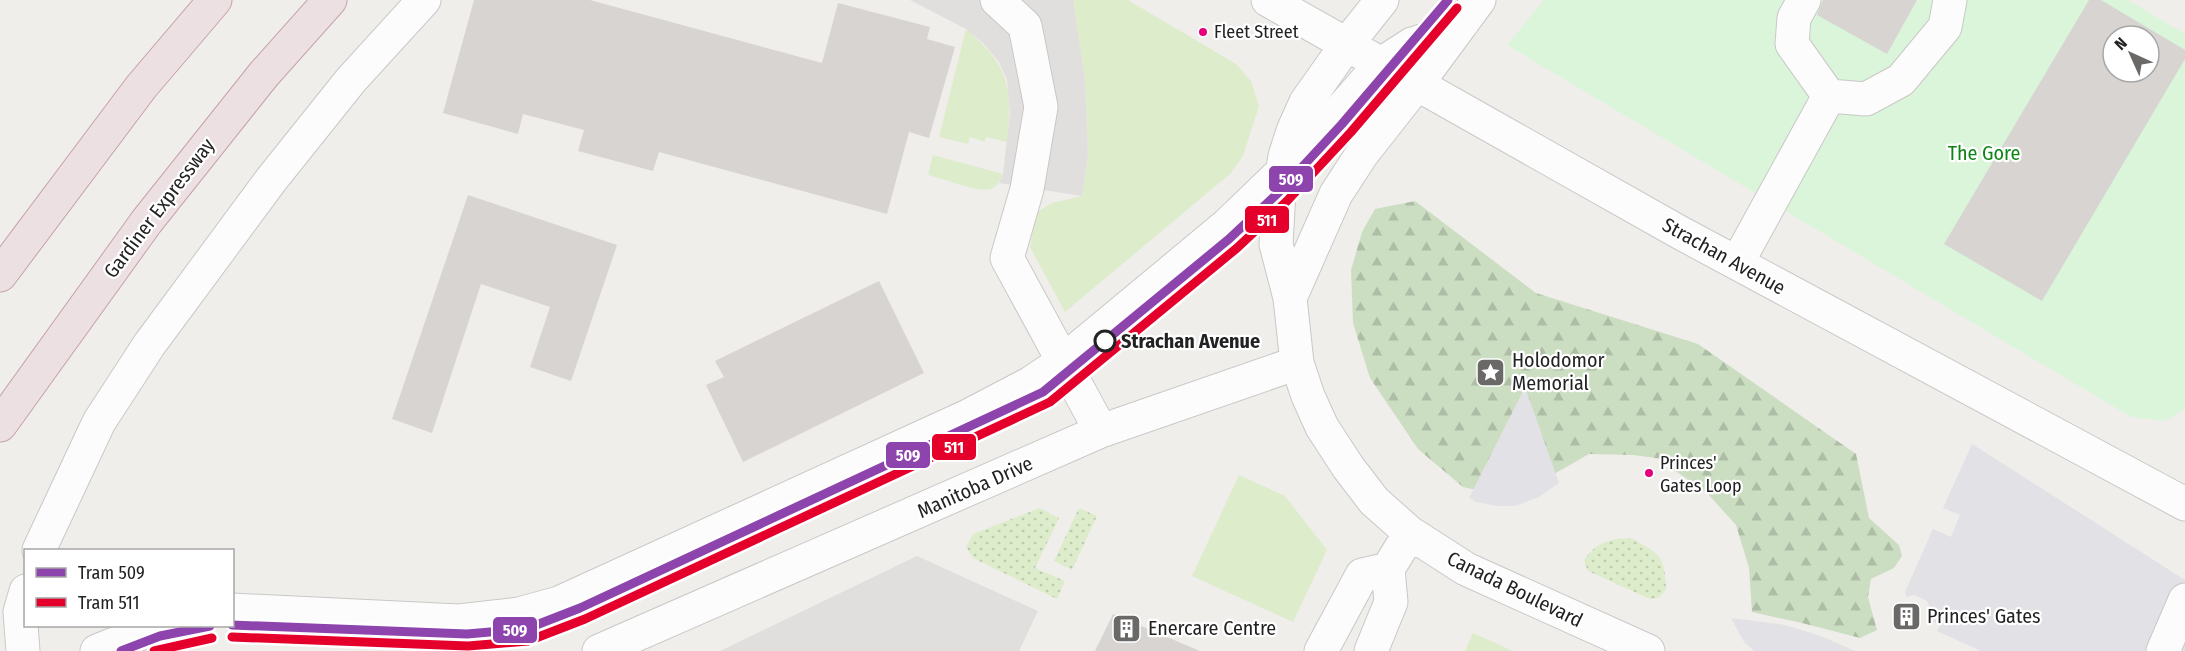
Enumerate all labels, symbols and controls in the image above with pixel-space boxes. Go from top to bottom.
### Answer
place label: Fleet Street [1214,21,1299,43]
north arrow [2101,24,2161,84]
marker: Fleet Street [1197,26,1209,38]
text: N [2111,34,2131,54]
street label: Gardiner Expressway [99,133,219,283]
park label: The Gore [1948,141,2020,165]
line badge: 509 [1268,165,1314,193]
text: 509 [1279,170,1303,189]
line badge: 511 [1244,205,1290,234]
text: 511 [1257,211,1277,230]
street label: Strachan Avenue [1658,212,1790,300]
place label: Strachan Avenue [1121,329,1260,353]
marker: Strachan Avenue [1094,330,1116,352]
place label: Holodomor Memorial [1512,348,1604,395]
place icon: Holodomor Memorial [1475,356,1507,388]
line badge: 511 [931,433,977,461]
text: 511 [944,438,964,457]
line badge: 509 [885,441,931,469]
text: 509 [896,446,920,465]
street label: Manitoba Drive [914,451,1036,523]
place label: Princes' Gates Loop [1660,452,1742,497]
marker: Princes' Gates Loop [1643,467,1655,479]
street label: Canada Boulevard [1443,546,1587,632]
legend [24,549,234,627]
text: Tram 509 [78,562,145,584]
text: Tram 511 [78,592,140,614]
building icon: Princes' Gates [1890,600,1922,632]
place label: Princes' Gates [1927,604,2041,628]
building icon: Enercare Centre [1111,612,1143,644]
line badge: 509 [492,616,538,644]
place label: Enercare Centre [1148,616,1276,640]
text: 509 [503,621,527,640]

